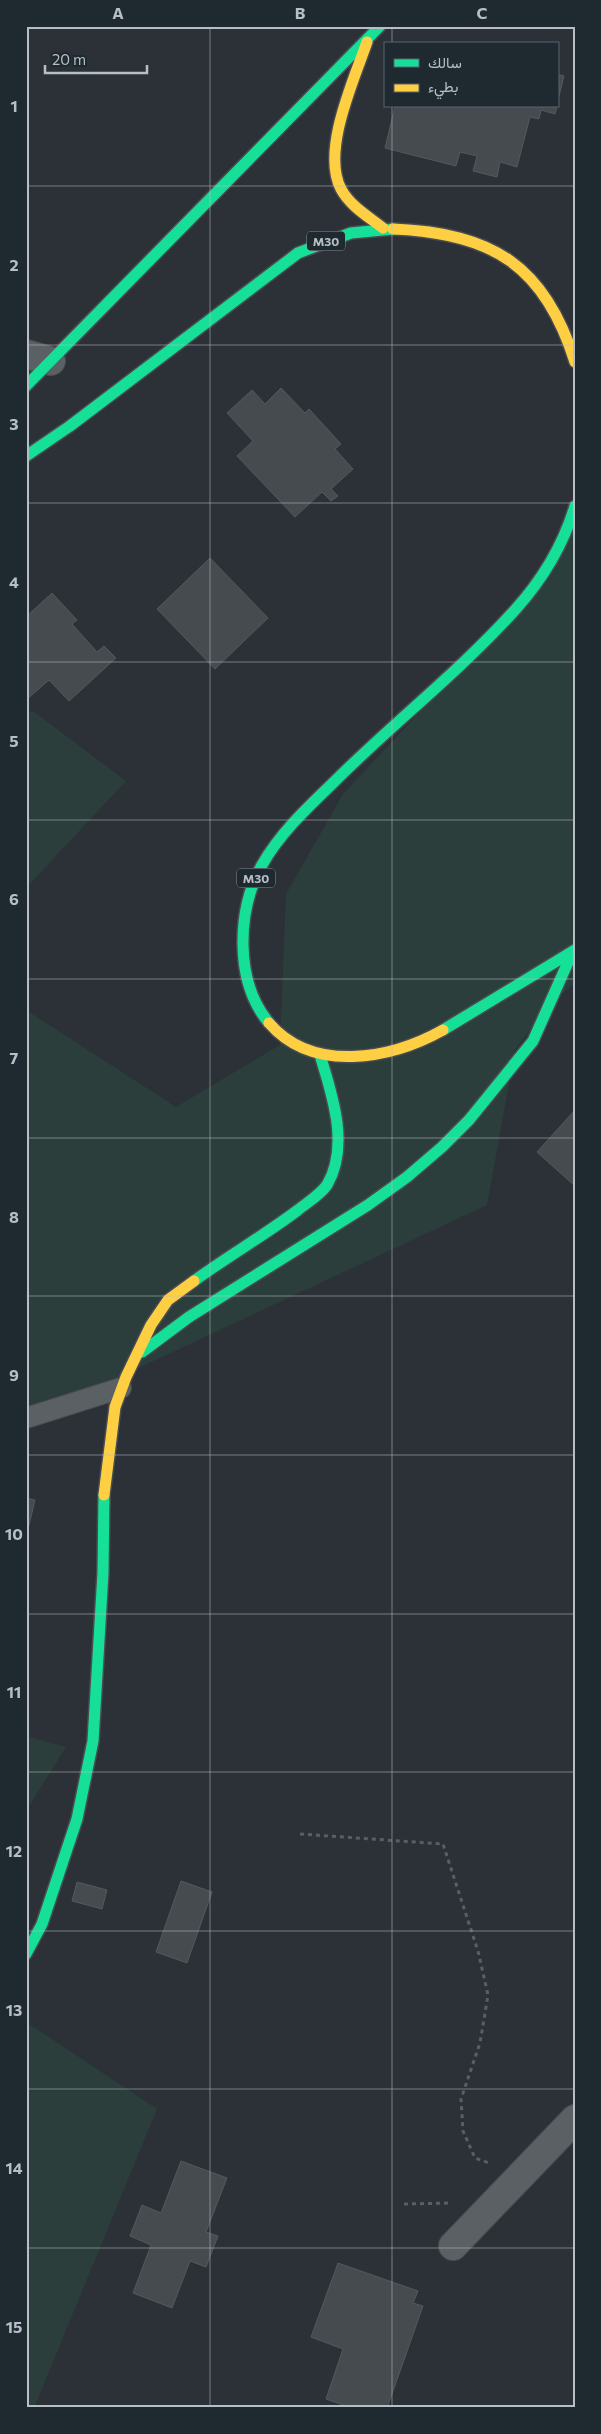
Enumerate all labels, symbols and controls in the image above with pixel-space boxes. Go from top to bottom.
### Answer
text: A [112,3,124,22]
text: B [295,3,306,22]
text: C [477,3,488,22]
scale bar [45,42,148,74]
legend [384,42,558,108]
text: 20 m [52,50,86,68]
text: سالك [428,53,462,71]
text: بطيء [428,77,458,100]
text: 1 [10,96,18,115]
road number: M30 [307,232,345,250]
text: 2 [9,255,19,274]
text: 3 [9,414,19,433]
text: 4 [9,572,19,591]
text: 5 [9,731,19,750]
road number: M30 [237,868,275,888]
text: 6 [9,889,19,908]
text: 7 [10,1048,19,1067]
text: 8 [9,1207,19,1226]
text: 9 [9,1365,19,1384]
text: 10 [5,1524,23,1543]
text: 11 [7,1682,21,1701]
text: 12 [6,1841,22,1860]
text: 13 [6,2000,22,2019]
text: 14 [5,2158,23,2177]
text: 15 [6,2317,22,2336]

